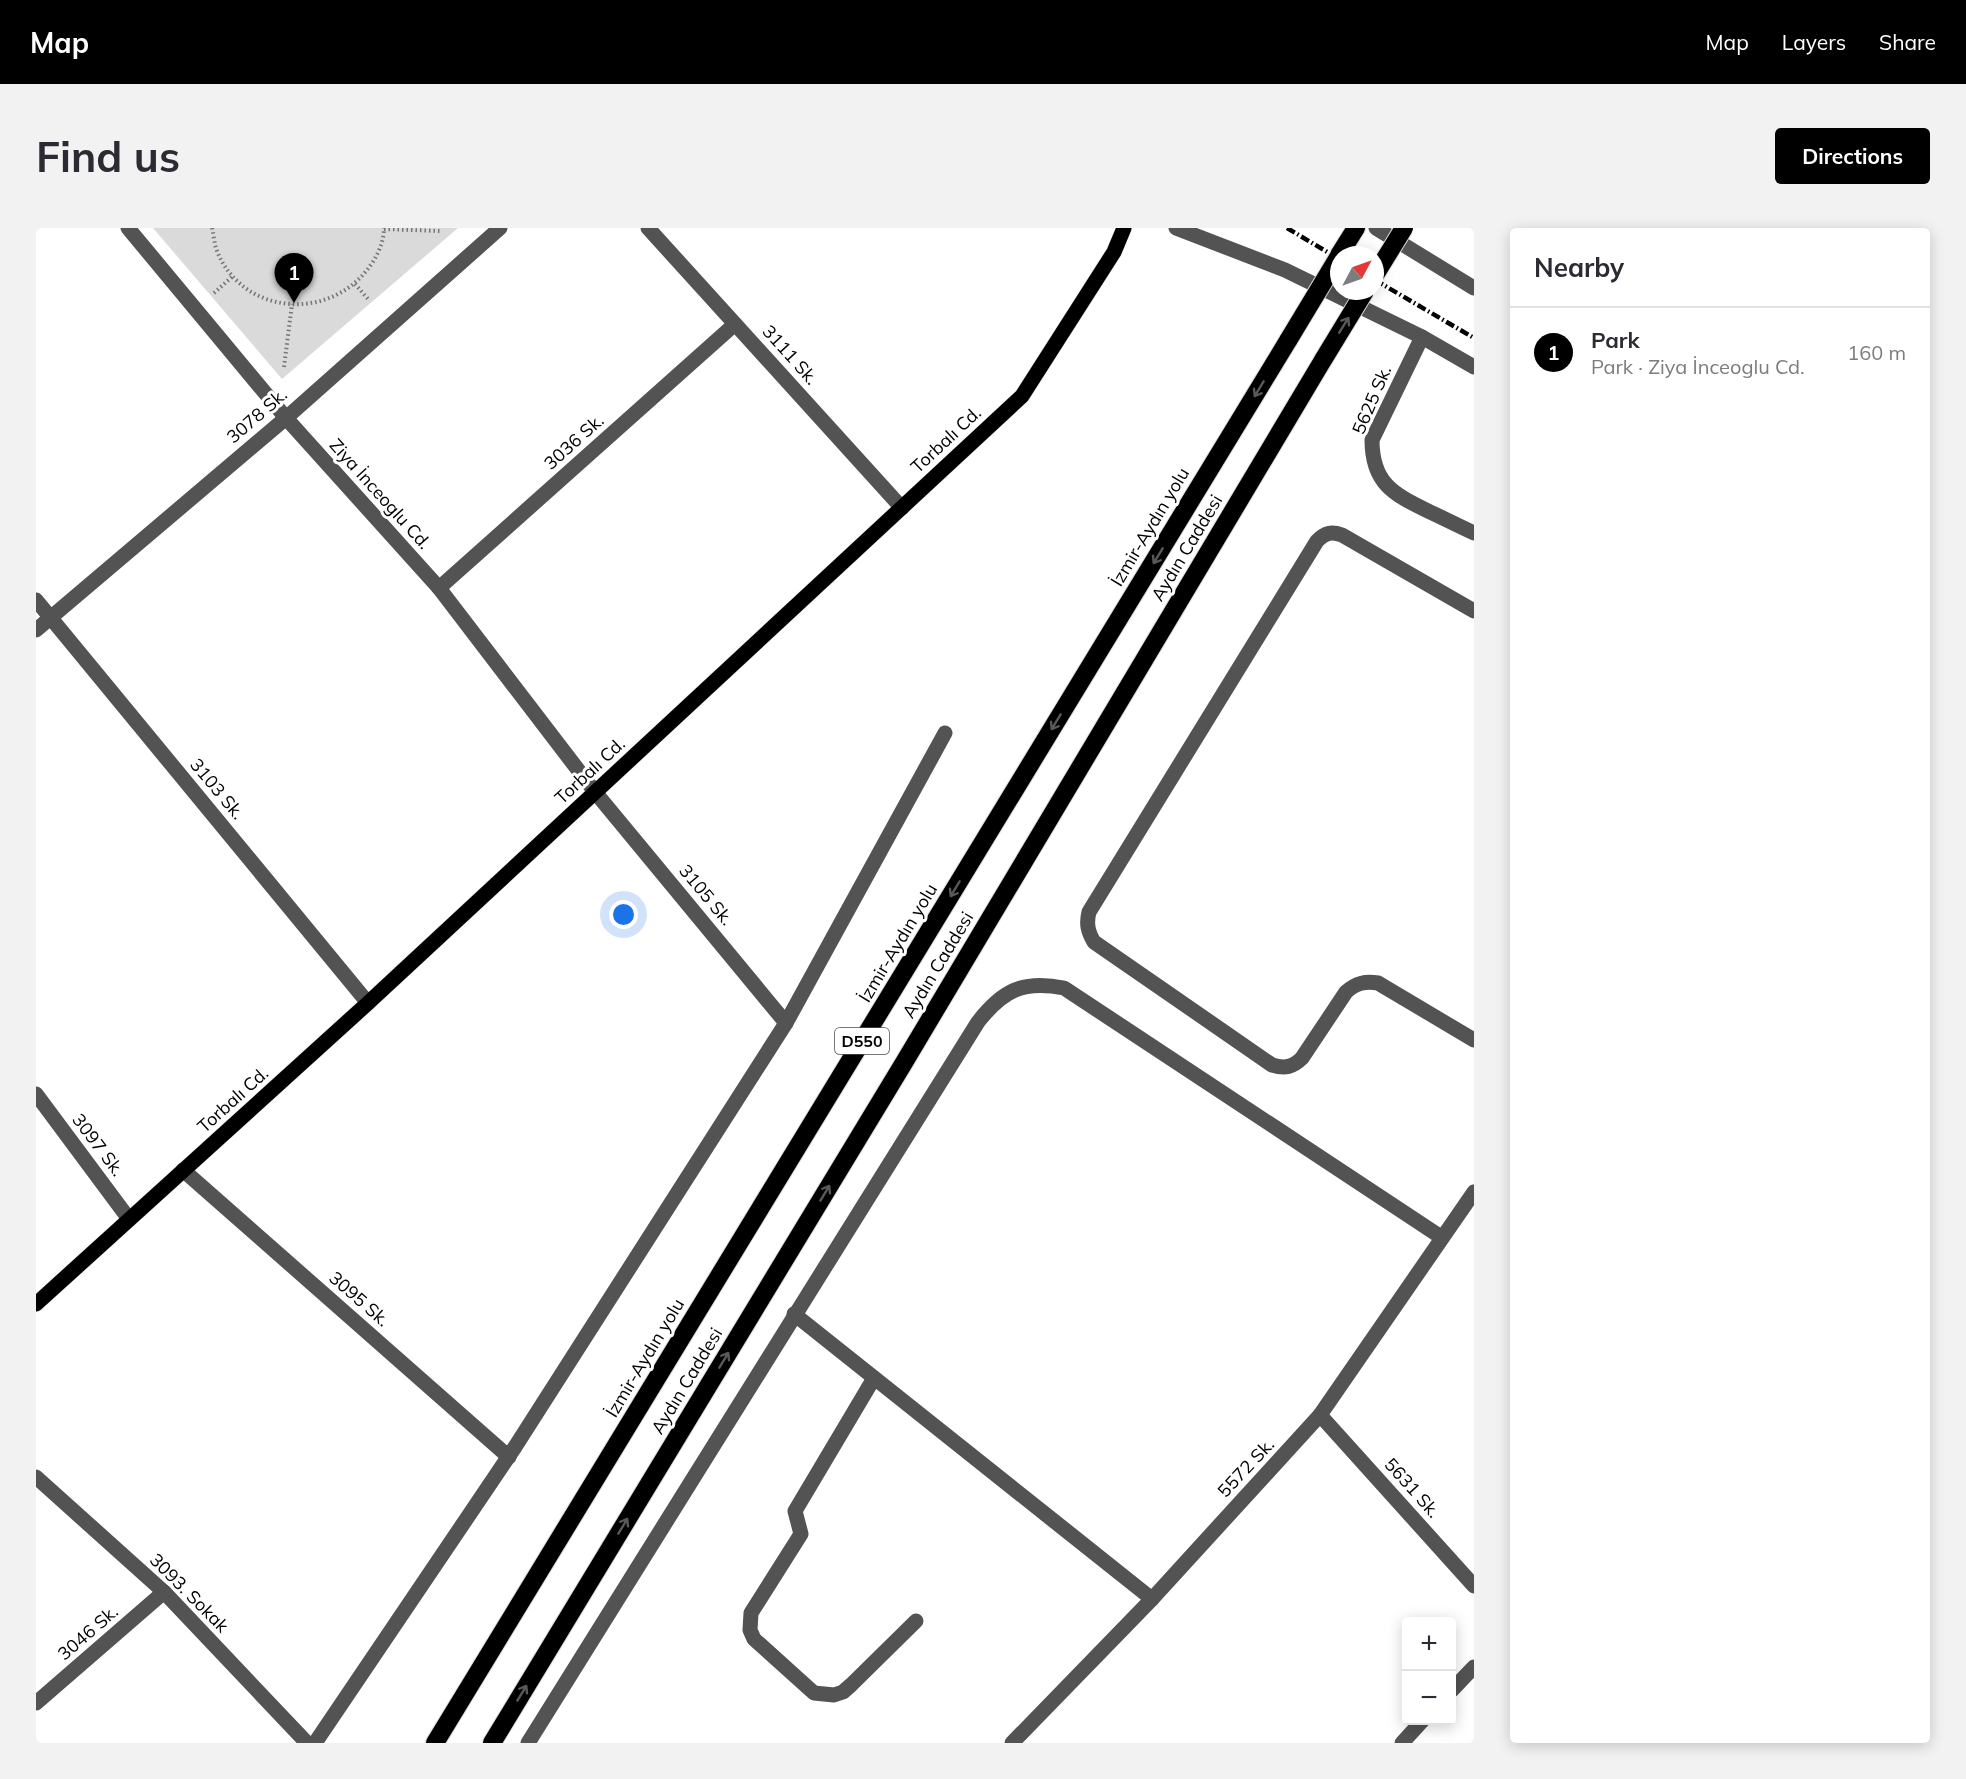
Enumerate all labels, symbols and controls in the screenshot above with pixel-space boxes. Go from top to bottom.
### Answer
text: Map [30,25,89,60]
text: Map [1706,29,1749,55]
text: Layers [1782,29,1846,55]
text: Share [1879,29,1936,55]
button: Directions [1775,128,1930,184]
text: Find us [36,130,180,183]
north arrow [1330,246,1384,300]
text: Nearby [1534,251,1624,284]
pin: 1 [274,254,314,303]
one-way arrow [1337,317,1350,334]
street label: 3111 Sk. [758,320,823,389]
text: Park [1591,326,1640,354]
text: 1 [1548,340,1560,365]
text: 160 m [1847,340,1906,365]
text: Park · Ziya İnceoglu Cd. [1591,354,1805,379]
street label: 5625 Sk. [1347,362,1396,438]
one-way arrow [1253,380,1265,397]
street label: 3078 Sk. [222,383,292,448]
street label: Torbalı Cd. [906,401,986,478]
street label: 3036 Sk. [539,409,608,474]
street label: Ziya İnceoglu Cd. [325,434,436,554]
street label: İzmir-Aydın yolu [1105,463,1194,590]
street label: Aydın Caddesi [1146,490,1227,605]
one-way arrow [1151,547,1163,564]
one-way arrow [1050,713,1062,730]
street label: Torbalı Cd. [550,732,630,809]
street label: 3103 Sk. [185,753,250,824]
street label: 3105 Sk. [674,859,739,930]
street label: İzmir-Aydın yolu [853,879,942,1006]
one-way arrow [948,880,960,897]
your location [609,900,638,929]
street label: Aydın Caddesi [897,907,978,1022]
road number: D550 [835,1028,889,1054]
street label: Torbalı Cd. [192,1062,273,1138]
street label: 3097 Sk. [67,1109,129,1181]
one-way arrow [820,1185,832,1202]
street label: 3095 Sk. [324,1266,394,1331]
street label: İzmir-Aydın yolu [600,1294,689,1421]
street label: Aydın Caddesi [646,1323,727,1438]
one-way arrow [719,1352,731,1369]
street label: 5572 Sk. [1212,1433,1279,1502]
street label: 5631 Sk. [1380,1453,1445,1522]
one-way arrow [618,1518,630,1535]
street label: 3093. Sokak [145,1548,234,1638]
street label: 3046 Sk. [53,1600,123,1665]
map controls [1402,1617,1456,1725]
button: + [1402,1617,1456,1671]
button: − [1402,1671,1456,1725]
one-way arrow [516,1685,528,1702]

